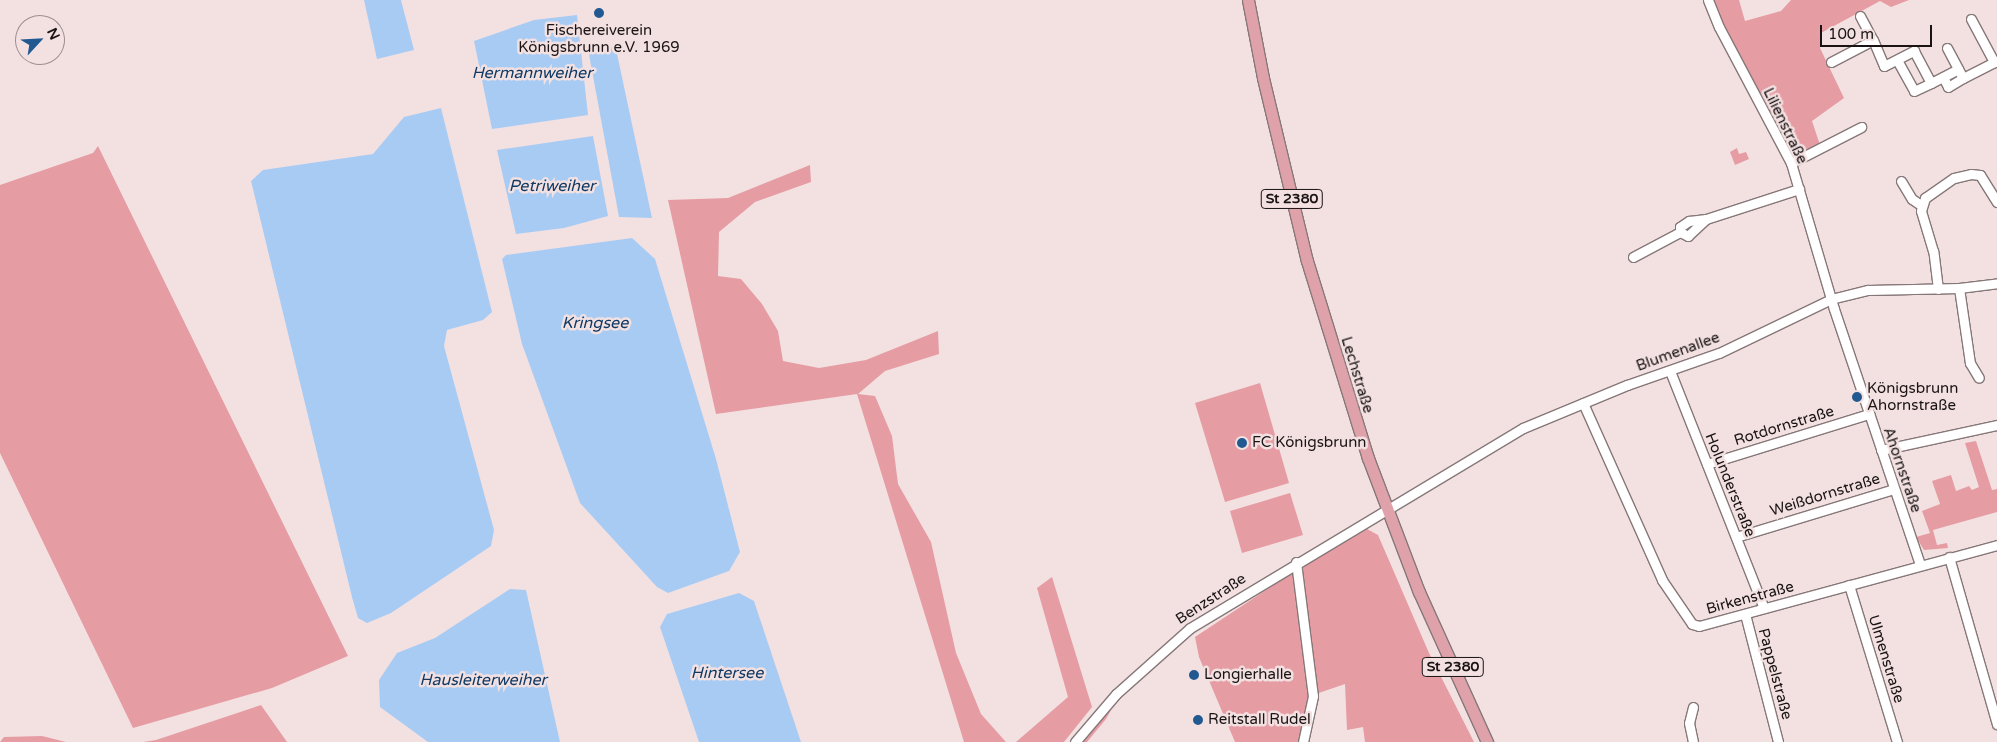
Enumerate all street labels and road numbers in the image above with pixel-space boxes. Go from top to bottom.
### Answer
street label: Lilienstraße [1759,85,1811,167]
road number: St 2380 [1261,188,1323,210]
street label: Blumenallee [1634,329,1722,375]
street label: Lechstraße [1337,335,1377,415]
street label: Rotdornstraße [1732,402,1836,450]
street label: Ahornstraße [1879,425,1925,515]
street label: Holunderstraße [1701,430,1759,540]
street label: Weißdornstraße [1768,470,1882,520]
street label: Benzstraße [1173,570,1249,628]
street label: Birkenstraße [1704,578,1796,618]
street label: Ulmenstraße [1864,613,1908,705]
street label: Pappelstraße [1754,626,1796,722]
road number: St 2380 [1422,656,1484,679]

